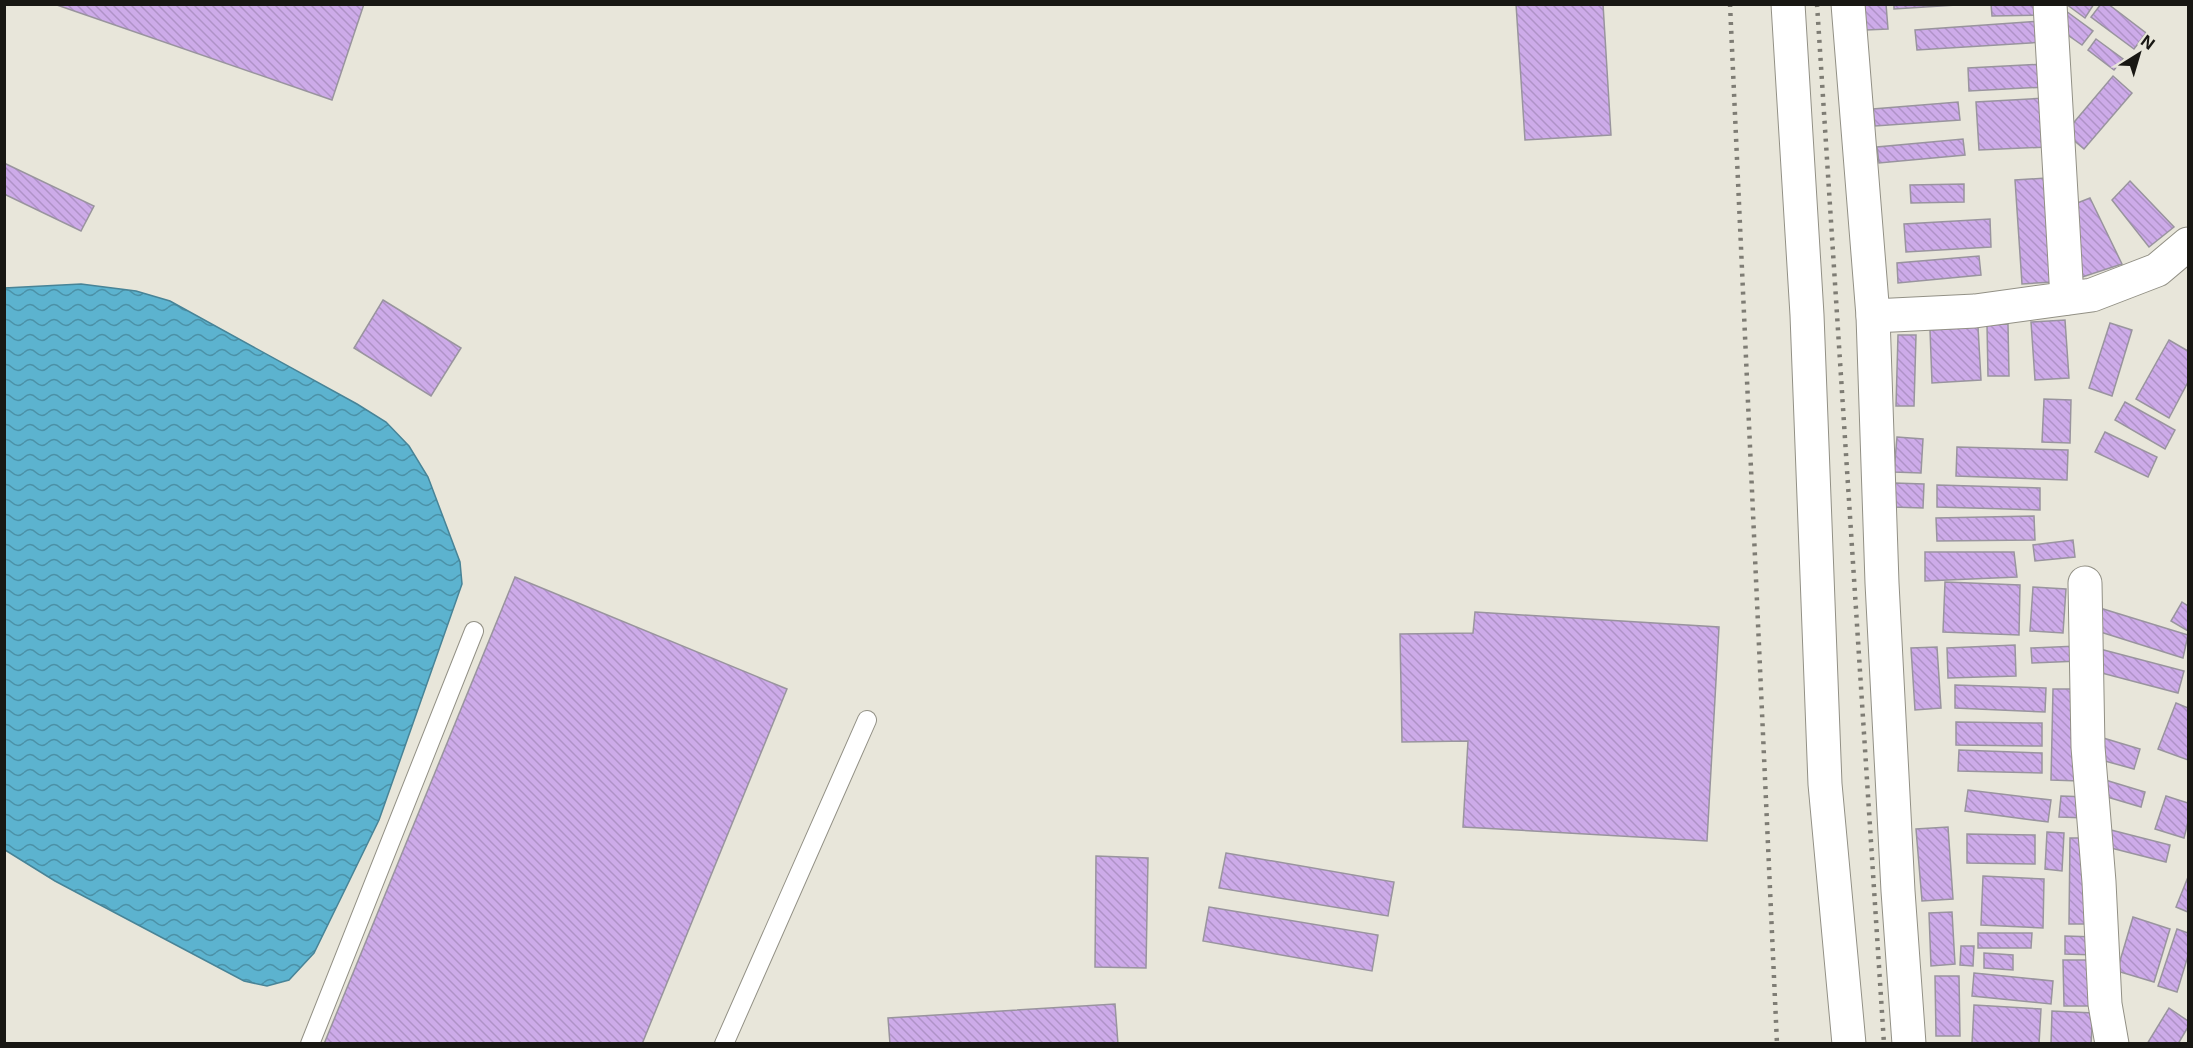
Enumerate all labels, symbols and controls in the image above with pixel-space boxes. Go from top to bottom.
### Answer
north arrow [2109,24,2169,84]
text: N [2137,30,2159,54]

